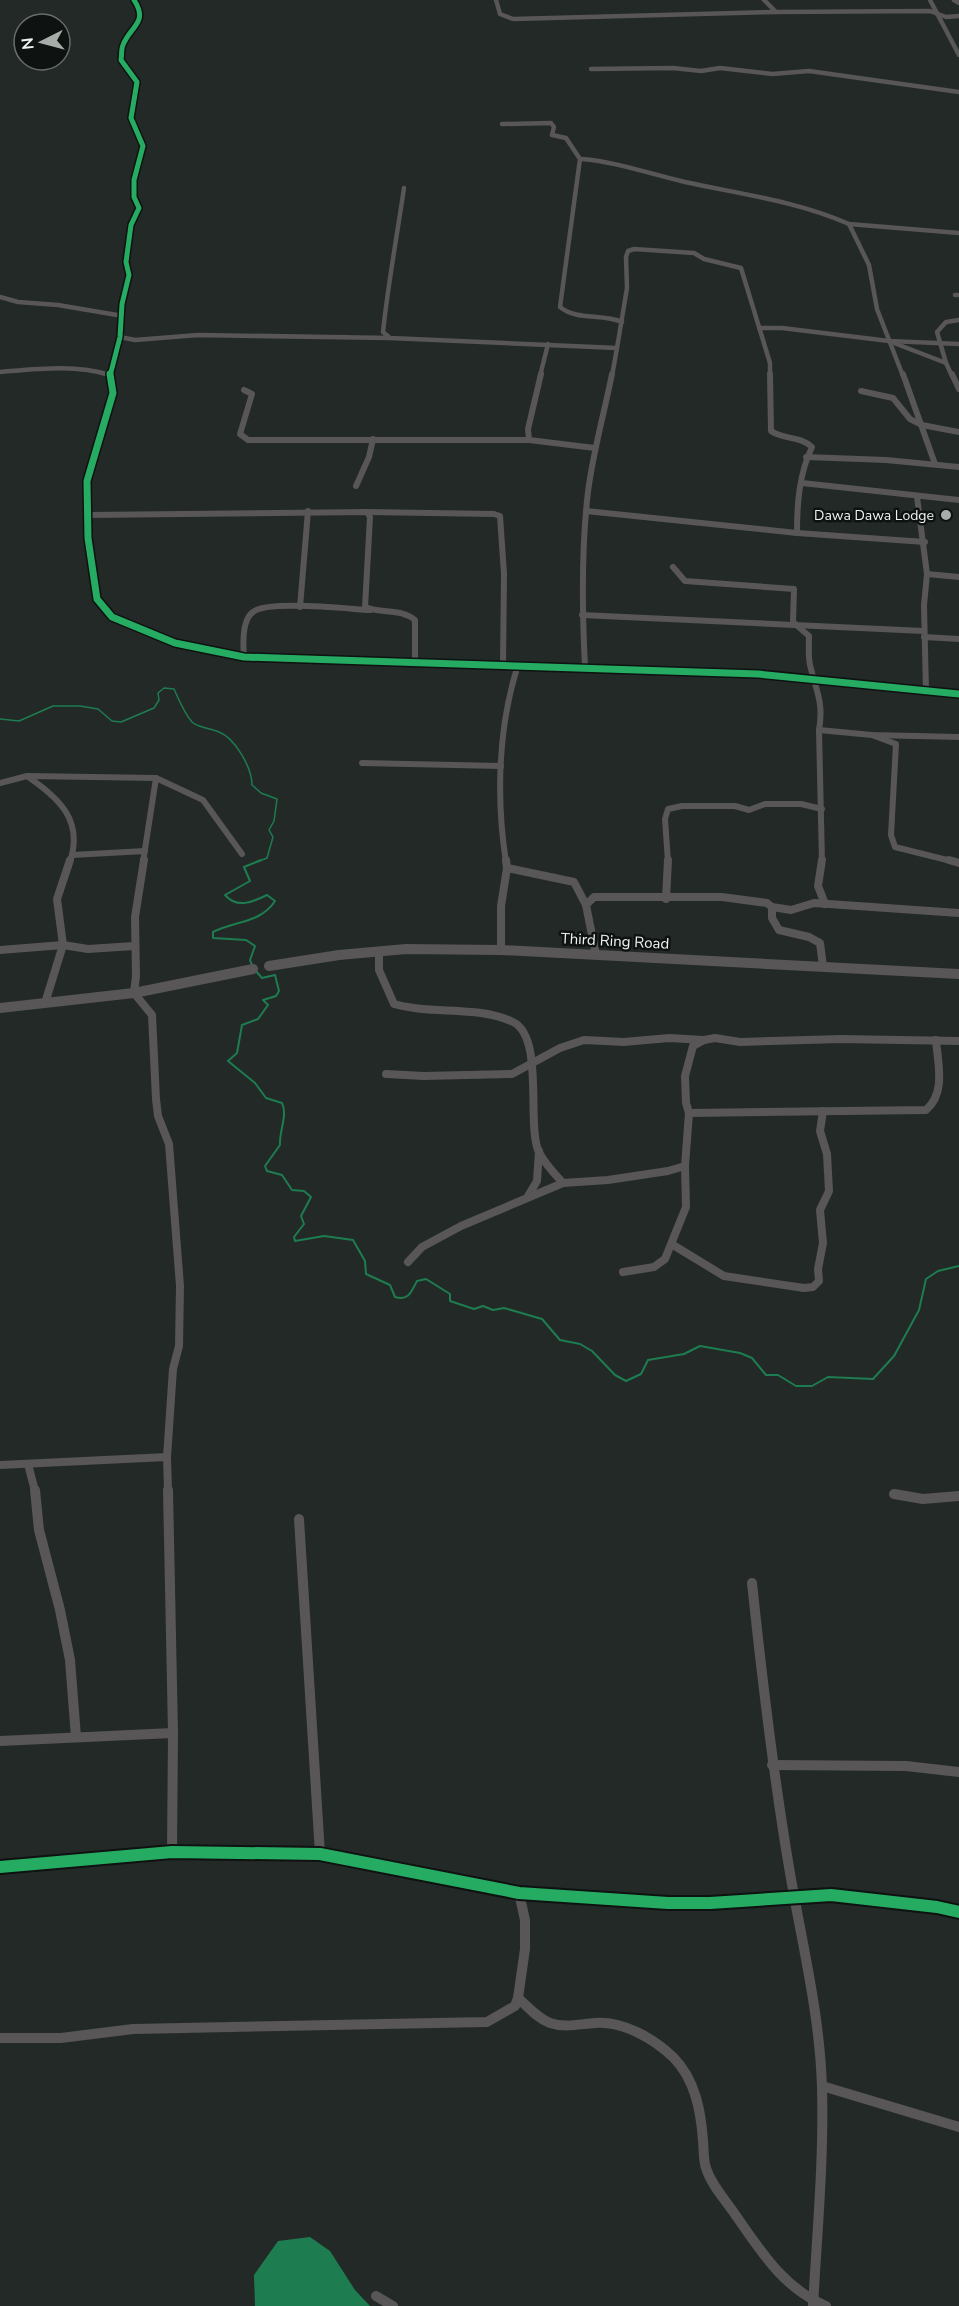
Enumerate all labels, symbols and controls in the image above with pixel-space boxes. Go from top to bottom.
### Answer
north arrow [12,12,72,72]
text: N [17,36,40,51]
place label: Dawa Dawa Lodge [814,506,934,525]
marker: Dawa Dawa Lodge [939,508,953,522]
street label: Third Ring Road [560,928,670,954]

